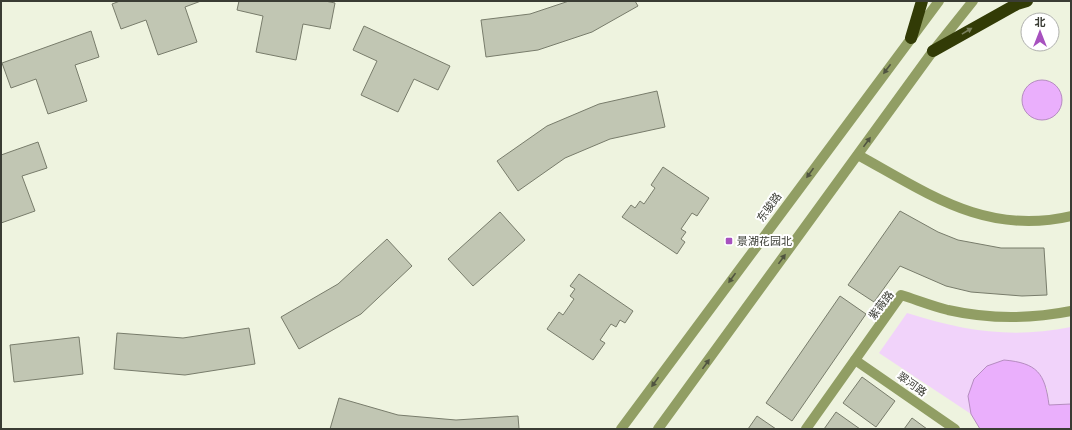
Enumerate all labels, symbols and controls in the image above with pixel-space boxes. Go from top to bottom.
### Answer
north arrow [1020,12,1060,52]
text: 北 [1035,16,1046,29]
one-way arrow [961,27,973,34]
one-way arrow [883,63,892,74]
one-way arrow [863,137,871,148]
one-way arrow [806,168,814,178]
street label: 东骏路 [754,190,784,224]
place label: 景湖花园北 [737,235,792,248]
marker: 景湖花园北 [724,236,734,246]
one-way arrow [778,253,787,264]
one-way arrow [728,272,737,283]
street label: 紫薇路 [866,288,897,322]
one-way arrow [702,358,710,369]
street label: 翠河路 [894,370,929,399]
one-way arrow [651,377,659,388]

